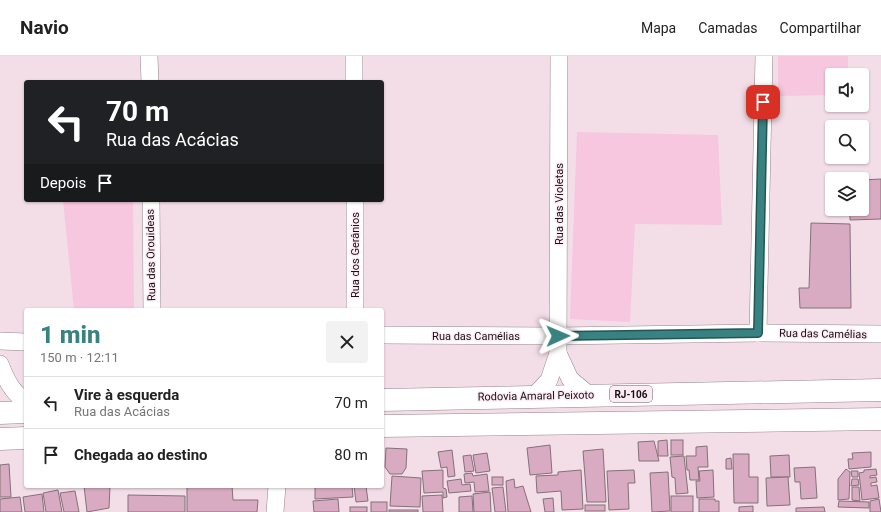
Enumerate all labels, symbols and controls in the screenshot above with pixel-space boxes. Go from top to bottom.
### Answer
text: Navio [20,16,69,39]
text: Mapa [641,20,676,36]
text: Camadas [698,20,758,36]
text: Compartilhar [780,20,861,36]
map controls [825,68,869,216]
button: sound [825,68,869,112]
pin [746,85,780,119]
icon: arrive [752,91,774,113]
text: 70 m [106,95,169,128]
icon: left [40,96,92,148]
button: search [825,120,869,164]
text: Rua das Acácias [106,129,239,150]
street label: Rua das Violetas [553,163,566,245]
icon: arrive [94,172,116,194]
button: layers [825,172,869,216]
text: Depois [40,174,86,192]
street label: Rua das Orouideas [144,209,158,301]
street label: Rua dos Gerânios [349,212,362,298]
position arrow [537,315,579,357]
text: 1 min [40,321,101,349]
button: close [326,321,368,363]
street label: Rua das Camélias [779,327,867,341]
street label: Rua das Camélias [432,330,520,343]
text: 150 m · 12:11 [40,350,119,365]
text: Vire à esquerda [74,386,179,404]
road number: RJ-106 [610,386,652,402]
street label: Rodovia Amaral Peixoto [478,388,594,404]
icon: left [40,392,62,414]
text: 70 m [334,394,368,412]
text: Rua das Acácias [74,404,170,419]
icon: arrive [40,444,62,466]
text: Chegada ao destino [74,446,208,464]
text: 80 m [334,446,368,464]

